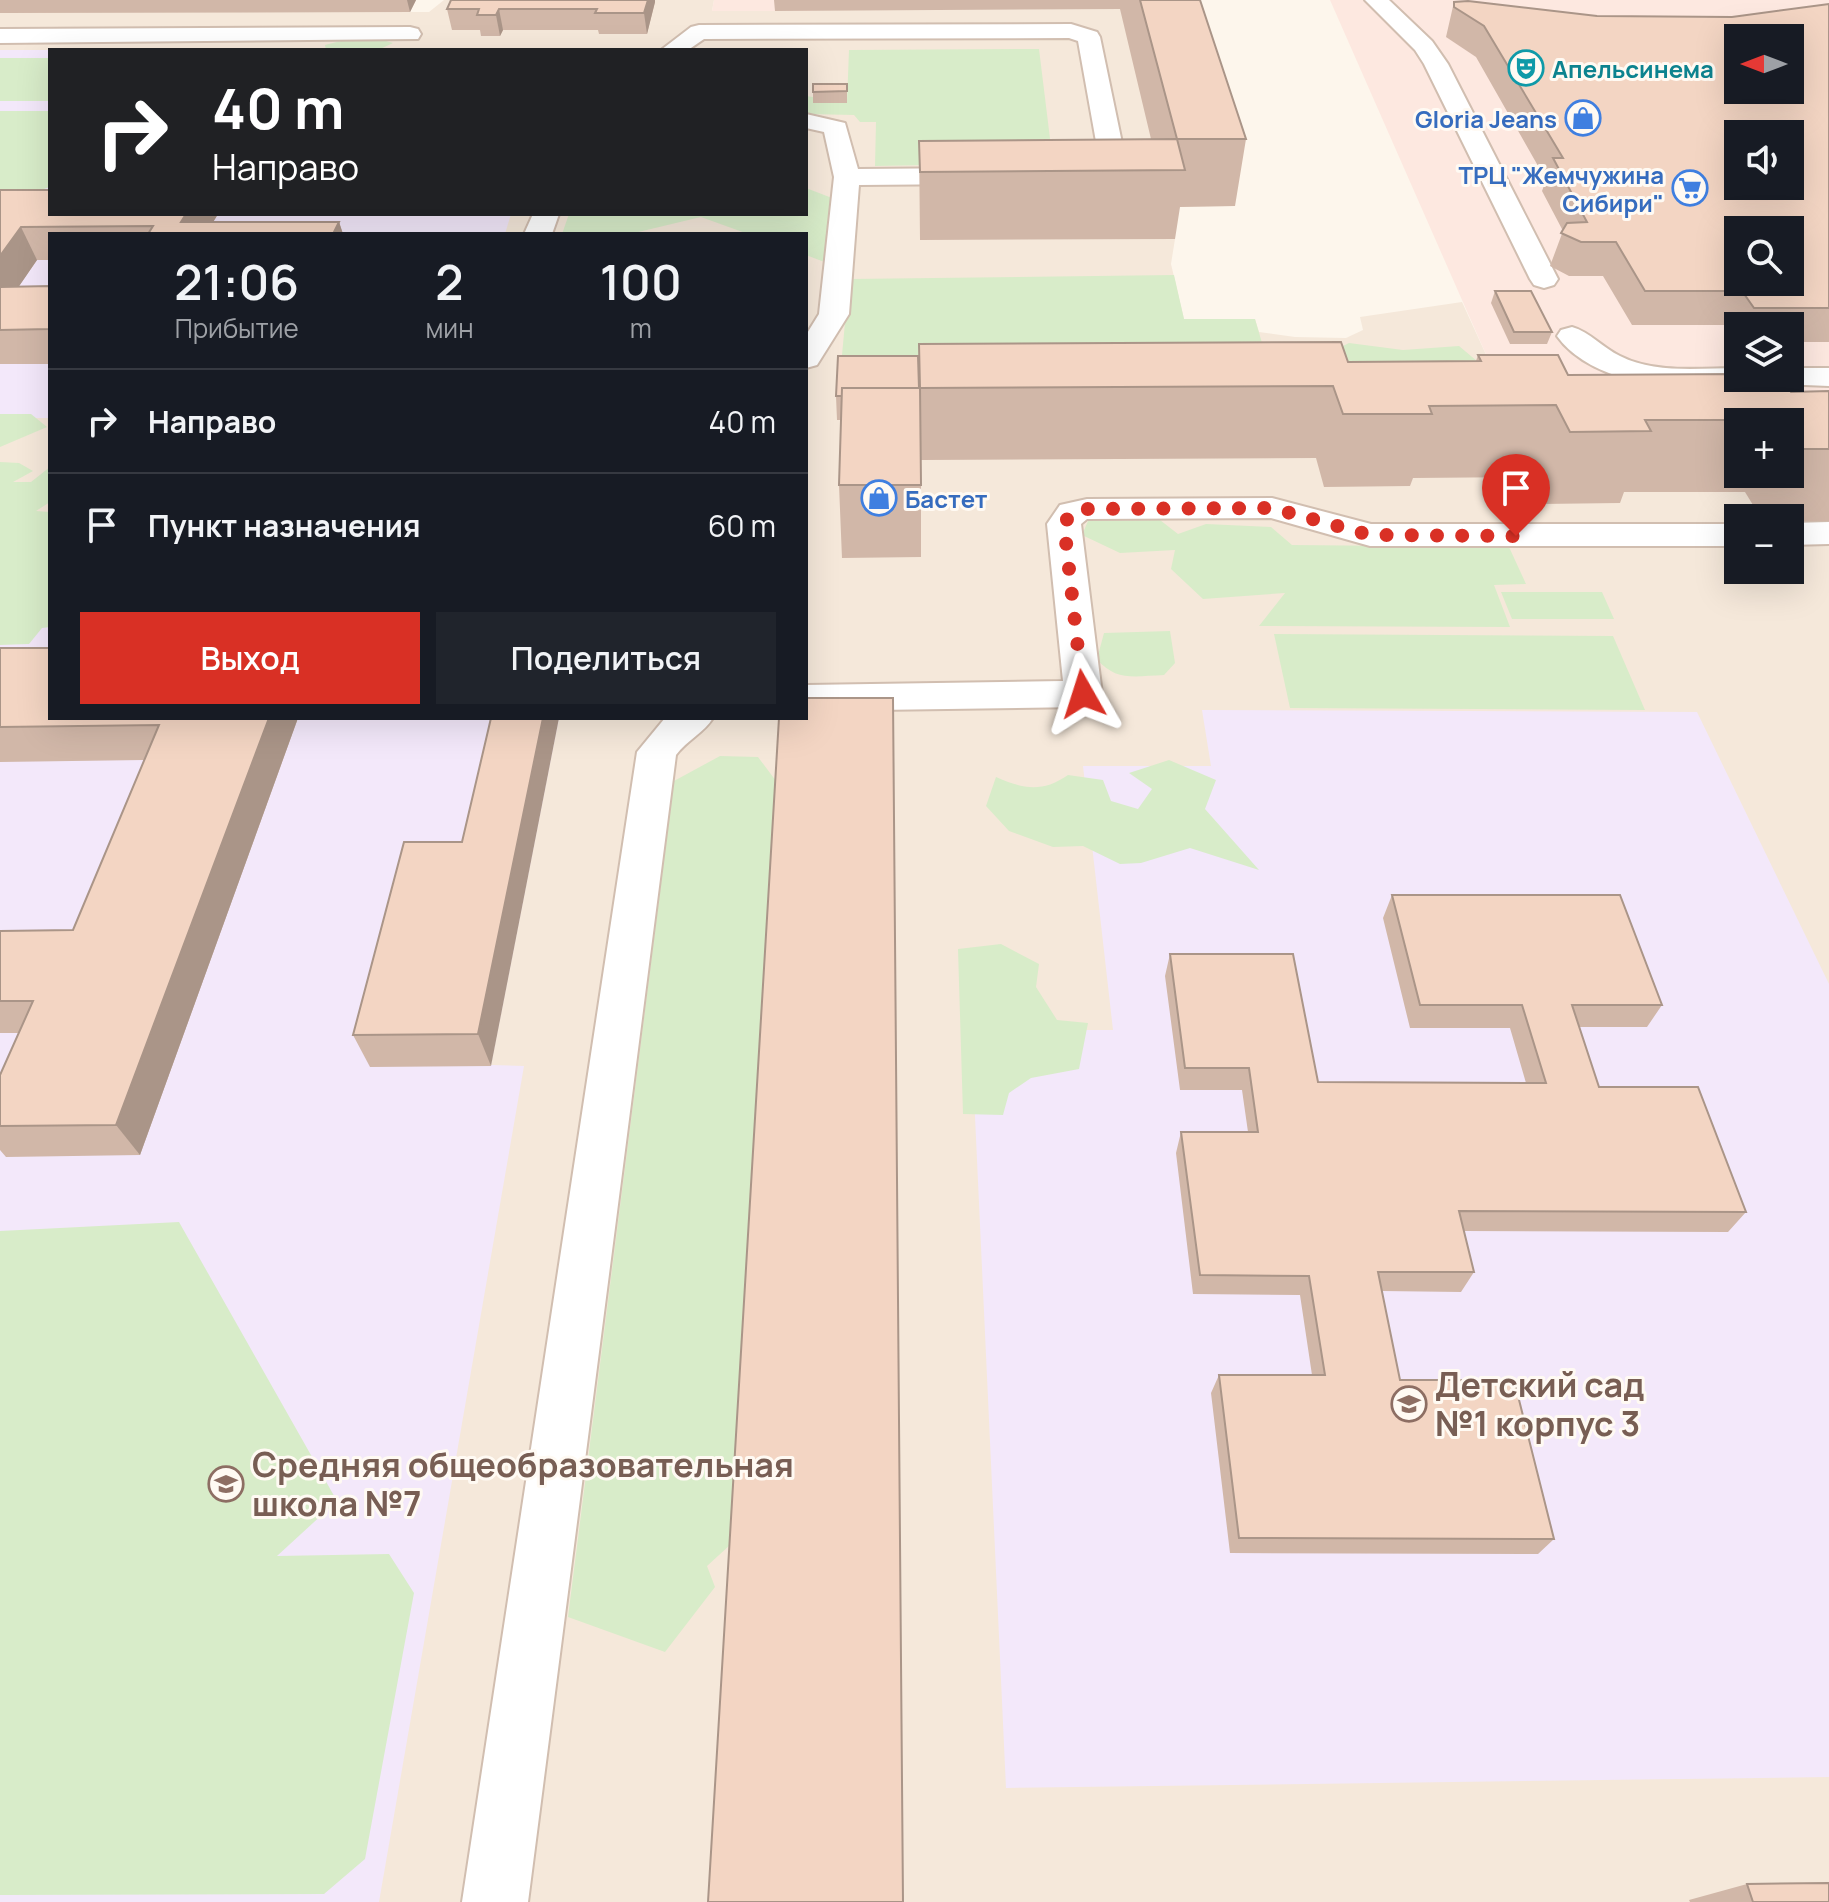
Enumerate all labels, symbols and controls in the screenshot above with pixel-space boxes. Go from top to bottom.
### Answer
north arrow [1724,24,1804,104]
map controls [1724,24,1804,584]
theatre icon: Апельсинема [1507,49,1545,87]
place label: Апельсинема [1552,52,1714,85]
text: 40 m [212,69,344,146]
icon: right [80,80,184,184]
shop icon: Gloria Jeans [1564,99,1602,137]
place label: Gloria Jeans [1415,102,1557,135]
button: sound [1724,120,1804,200]
text: Направо [212,142,359,191]
place label: ТРЦ "Жемчужина Сибири" [1458,158,1664,219]
supermarket icon: ТРЦ "Жемчужина Сибири" [1671,169,1709,207]
button: search [1724,216,1804,296]
text: 21:06 [174,249,299,314]
text: 2 [435,249,464,314]
text: 100 [600,249,682,314]
text: Прибытие [175,310,299,346]
text: мин [425,310,474,346]
text: m [630,310,652,346]
button: layers [1724,312,1804,392]
icon: right [80,399,124,443]
text: Направо [148,401,276,442]
text: 40 m [709,401,776,442]
button: + [1724,408,1804,488]
pin [1482,454,1550,536]
icon: arrive [1494,466,1538,510]
shop icon: Бастет [860,479,898,517]
place label: Бастет [905,482,988,515]
icon: arrive [80,503,124,547]
button: − [1724,504,1804,584]
text: Пункт назначения [148,505,421,546]
text: 60 m [708,505,776,546]
button: Выход [80,612,420,704]
button: Поделиться [436,612,776,704]
position arrow [1041,652,1125,736]
place label: Детский сад №1 корпус 3 [1435,1361,1645,1446]
school or university icon: Детский сад №1 корпус 3 [1390,1385,1428,1423]
place label: Средняя общеобразовательная школа №7 [252,1441,794,1526]
school or university icon: Средняя общеобразовательная школа №7 [207,1465,245,1503]

